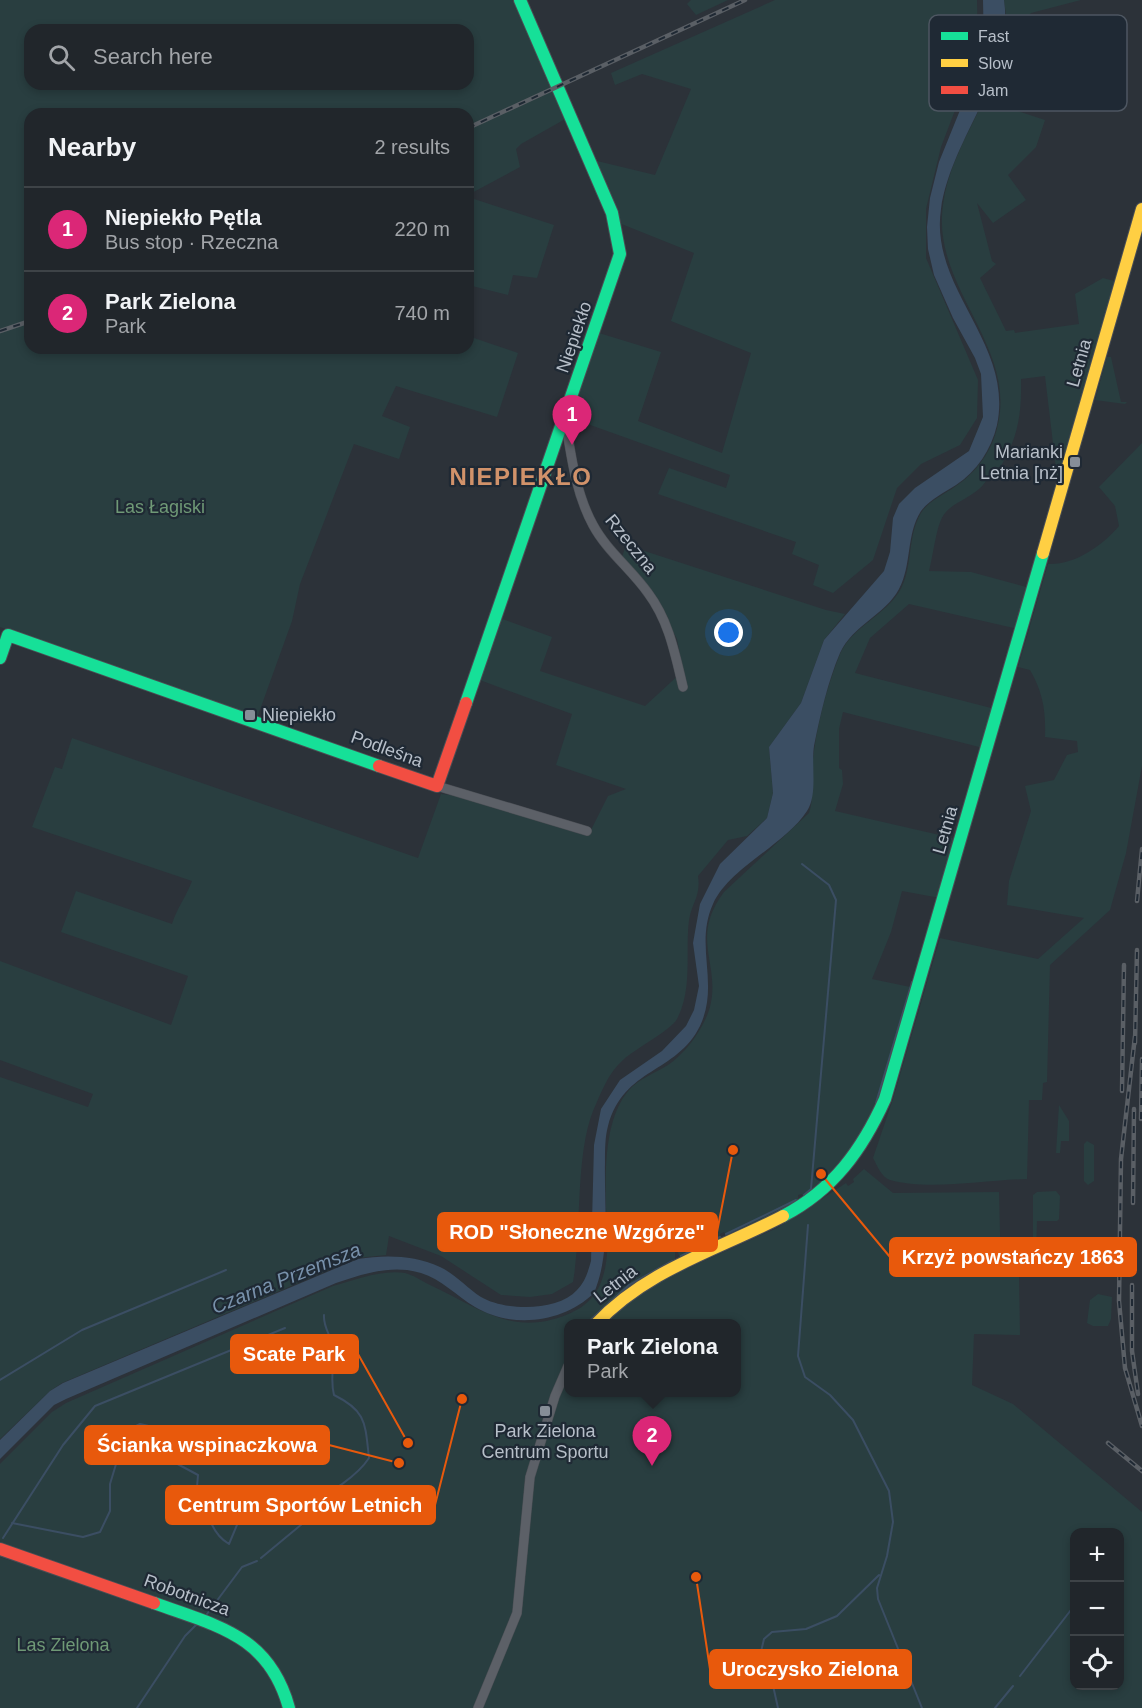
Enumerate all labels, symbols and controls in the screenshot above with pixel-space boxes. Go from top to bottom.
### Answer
legend [929,15,1127,111]
search box [24,24,474,90]
text: Fast [978,28,1010,45]
icon: search [45,41,78,74]
text: Search here [93,44,213,69]
text: Slow [978,55,1013,72]
text: Jam [978,82,1008,99]
text: Nearby [48,132,136,162]
text: 2 results [374,136,450,158]
text: Niepiekło Pętla [105,205,262,230]
text: 1 [62,218,73,240]
text: 220 m [394,218,450,240]
text: Bus stop · Rzeczna [105,231,278,253]
text: Park Zielona [105,289,236,314]
street label: Niepiekło [552,299,596,375]
text: 2 [62,302,73,324]
text: 740 m [394,302,450,324]
text: Park [105,315,146,337]
street label: Letnia [1063,336,1096,389]
pin: 1 [552,396,592,445]
place label: Marianki Letnia [nż] [980,442,1063,483]
marker: Marianki Letnia [nż] [1068,455,1082,469]
district label: NIEPIEKŁO [450,463,592,490]
park label: Las Łagiski [115,497,205,517]
street label: Rzeczna [601,510,661,578]
your location [714,618,743,647]
place label: Niepiekło [262,705,336,725]
marker: Niepiekło [243,708,257,722]
street label: Podleśna [348,727,427,772]
street label: Letnia [929,803,962,856]
callout: ROD "Słoneczne Wzgórze" [438,1213,717,1251]
text: ROD "Słoneczne Wzgórze" [449,1221,705,1243]
water label: Czarna Przemsza [208,1238,364,1318]
callout: Krzyż powstańczy 1863 [890,1238,1136,1276]
text: Krzyż powstańczy 1863 [902,1246,1124,1268]
street label: Letnia [590,1260,641,1307]
popup [564,1319,741,1397]
text: Park Zielona [587,1334,718,1359]
callout: Scate Park [231,1335,358,1373]
text: Scate Park [243,1343,346,1365]
text: Park [587,1360,628,1382]
marker: Park Zielona Centrum Sportu [538,1404,552,1418]
pin: 2 [632,1416,672,1466]
place label: Park Zielona Centrum Sportu [481,1421,609,1462]
callout: Ścianka wspinaczkowa [85,1426,329,1464]
text: Ścianka wspinaczkowa [97,1433,318,1456]
callout: Centrum Sportów Letnich [166,1486,435,1524]
text: Centrum Sportów Letnich [178,1494,422,1516]
map controls [1070,1528,1124,1690]
button: + [1070,1528,1124,1582]
street label: Robotnicza [141,1570,234,1620]
button: − [1070,1582,1124,1636]
park label: Las Zielona [16,1635,111,1655]
button: locate [1070,1636,1124,1690]
callout: Uroczysko Zielona [710,1650,911,1688]
text: Uroczysko Zielona [722,1658,899,1680]

